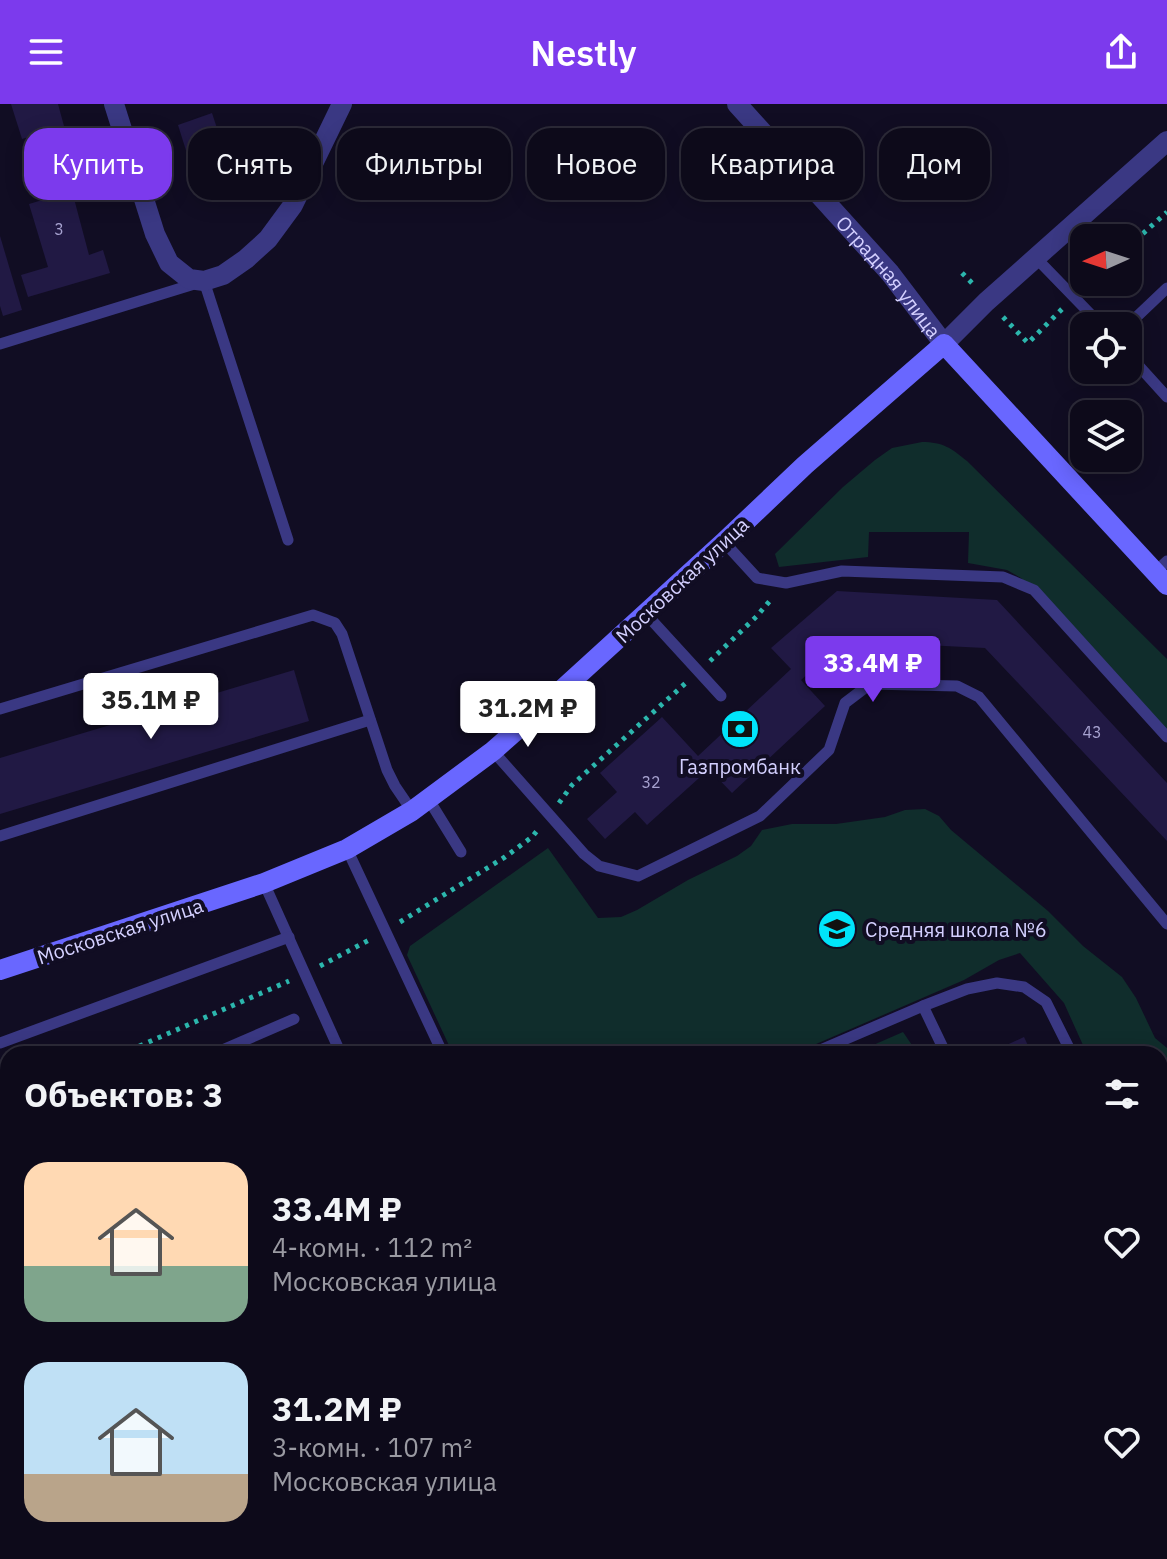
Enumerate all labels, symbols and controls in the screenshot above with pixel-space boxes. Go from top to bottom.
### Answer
text: Nestly [530,29,637,76]
icon: menu [24,30,68,74]
icon: share [1099,30,1143,74]
chip: Купить [24,128,172,200]
chip: Снять [188,128,321,200]
chip: Фильтры [337,128,511,200]
chip: Новое [527,128,665,200]
chip: Квартира [681,128,863,200]
chip: Дом [879,128,990,200]
street label: Отрадная улица [830,209,948,343]
house number: 3 [54,219,64,239]
north arrow [1070,224,1142,296]
map controls [1070,224,1142,472]
button: locate [1070,312,1142,384]
button: layers [1070,400,1142,472]
street label: Московская улица [610,511,755,649]
pin: 33.4M ₽ [799,636,947,704]
text: 33.4M ₽ [823,645,923,679]
pin: 35.1M ₽ [77,673,225,741]
pin: 31.2M ₽ [454,681,602,749]
text: 35.1M ₽ [101,682,201,716]
text: 31.2M ₽ [478,690,578,724]
bank icon: Газпромбанк [719,708,761,750]
house number: 43 [1082,722,1102,742]
place label: Газпромбанк [679,753,801,780]
house number: 32 [641,772,661,792]
street label: Московская улица [34,891,207,971]
school or university icon: Средняя школа №6 [816,908,858,950]
place label: Средняя школа №6 [865,916,1047,943]
text: Объектов: 3 [24,1072,223,1116]
icon: filters [1100,1072,1144,1116]
text: 33.4M ₽ [272,1186,402,1230]
icon: home [88,1194,184,1290]
icon: heart [1100,1220,1144,1264]
text: 4-комн. · 112 m² [272,1230,472,1264]
text: Московская улица [272,1264,497,1298]
text: 31.2M ₽ [272,1386,402,1430]
icon: home [88,1394,184,1490]
icon: heart [1100,1420,1144,1464]
text: 3-комн. · 107 m² [272,1430,472,1464]
text: Московская улица [272,1464,497,1498]

